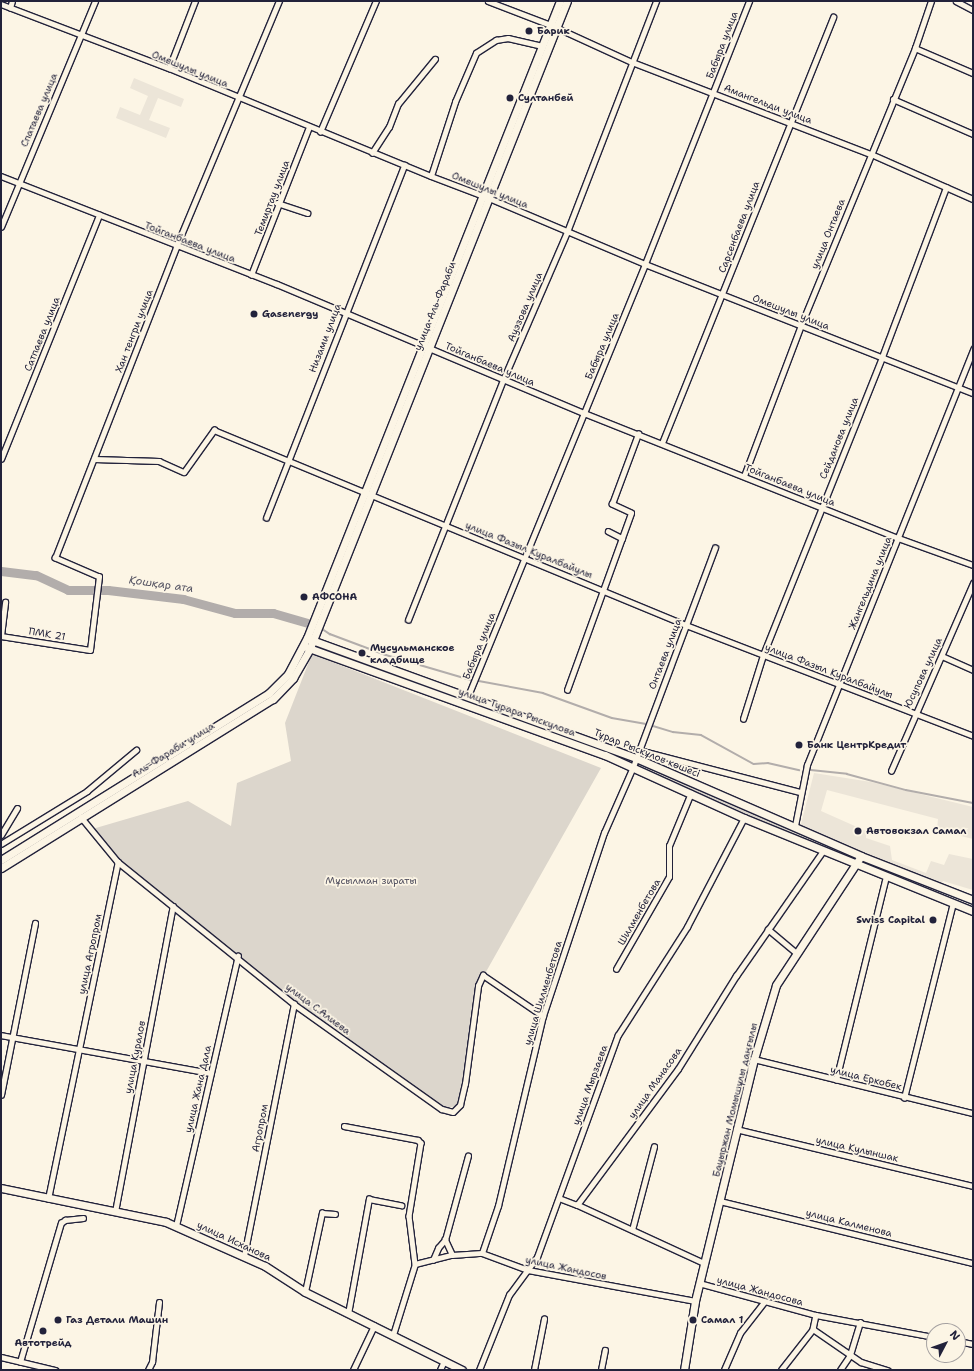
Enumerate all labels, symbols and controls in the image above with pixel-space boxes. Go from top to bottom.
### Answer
street label: Бабыра улица [704,10,740,80]
place label: Барик [537,25,570,37]
marker: Барик [524,26,534,36]
street label: Омешулы улица [150,48,230,90]
street label: Спатаева улица [18,71,60,149]
street label: Амангельди улица [722,82,814,126]
place label: Султанбей [518,92,573,104]
marker: Султанбей [505,93,515,103]
street label: Темиртау улица [252,158,292,238]
street label: Омешулы улица [450,169,530,211]
street label: Сарсенбаева улица [716,179,762,275]
street label: улица Онтаева [808,197,848,271]
street label: Тойганбаева улица [143,219,237,265]
street label: улица Аль-Фараби [412,260,458,352]
street label: Ауэзова улица [505,270,545,344]
street label: Хан тенгри улица [113,288,155,374]
street label: Омешулы улица [751,292,831,332]
street label: Сатпаева улица [22,295,62,373]
street label: Низами улица [306,302,344,374]
place label: Gasenergy [262,308,318,320]
marker: Gasenergy [249,309,259,319]
street label: Бабыра улица [583,311,621,381]
street label: Тойганбаева улица [443,340,537,388]
street label: Сейданова улица [817,395,861,481]
street label: Тойганбаева улица [743,461,837,509]
street label: улица Фазыл Куралбайулы [464,519,594,581]
street label: Жангельдина улица [846,535,894,631]
water label: Қошқар ата [128,574,194,596]
place label: АФСОНА [312,591,357,603]
marker: АФСОНА [299,592,309,602]
street label: Бабыра улица [460,611,498,681]
street label: Онтаева улица [646,617,684,691]
street label: ПМК 21 [28,625,66,643]
street label: Юсупова улица [901,636,945,710]
place label: Мусульманское кладбище [370,641,455,664]
street label: улица Фазыл Куралбайулы [763,641,895,701]
marker: Мусульманское кладбище [357,648,367,658]
street label: улица Турара Рыскулова [457,685,577,739]
street label: Аль-Фараби улица [130,720,216,780]
street label: Тұрар Рыскұлов көшесі [592,726,702,780]
place label: Банк ЦентрКредит [807,739,906,751]
marker: Банк ЦентрКредит [794,740,804,750]
place label: Автовокзал Самал [866,825,966,837]
marker: Автовокзал Самал [853,826,863,836]
park label: Мұсылман зираты [325,875,417,887]
street label: Шилменбетова [615,877,663,947]
street label: улица Агропром [76,913,104,995]
place label: Swiss Capital [856,914,925,926]
marker: Swiss Capital [928,915,938,925]
street label: улица Шилменбетова [521,939,565,1047]
street label: улица С.Алиева [283,981,353,1037]
street label: улица Куралов [122,1019,148,1095]
street label: Бауыржан Момышұлы даңғылы [710,1022,760,1178]
street label: улица Мырзаева [570,1043,610,1127]
street label: улица Жана Дала [182,1044,214,1134]
street label: улица Манасова [626,1045,684,1121]
street label: улица Еркобек [829,1063,903,1093]
street label: Агропром [249,1103,271,1153]
street label: улица Кулыншак [815,1134,899,1164]
street label: улица Калменова [805,1206,893,1240]
street label: улица Исханова [195,1219,273,1263]
street label: улица Жандосов [524,1254,608,1282]
street label: улица Жандосова [716,1274,804,1308]
place label: Газ Детали Машин [66,1314,168,1326]
place label: Самал 1 [701,1314,743,1326]
marker: Газ Детали Машин [53,1315,63,1325]
marker: Самал 1 [688,1315,698,1325]
north arrow [926,1323,966,1363]
marker: Автотрейд [38,1326,48,1336]
text: N [946,1327,963,1344]
place label: Автотрейд [14,1337,72,1349]

